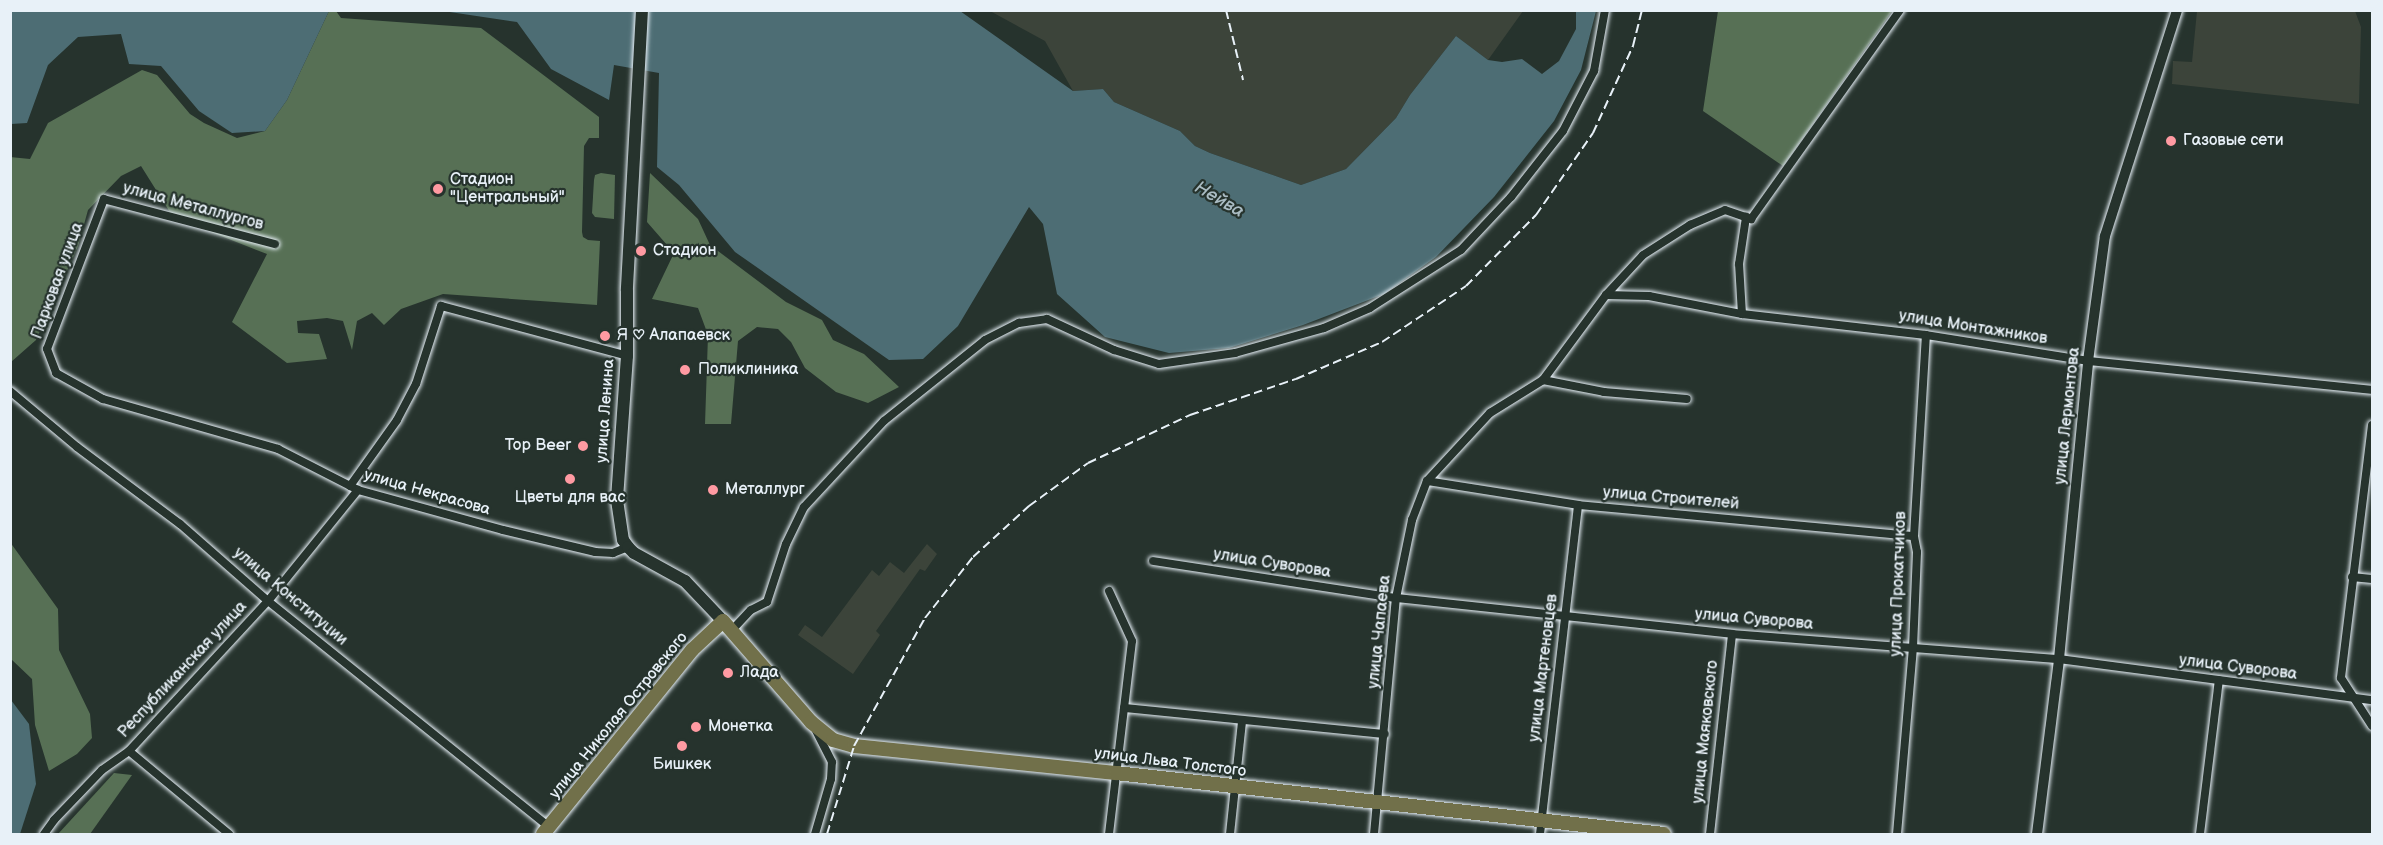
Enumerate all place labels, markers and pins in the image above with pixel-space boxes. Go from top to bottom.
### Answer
place label: Газовые сети [2183,131,2284,151]
marker: Газовые сети [2164,134,2178,148]
place label: Стадион "Центральный" [450,170,565,208]
marker: Стадион "Центральный" [431,182,445,196]
place label: Стадион [653,241,716,261]
marker: Стадион [634,244,648,258]
place label: Я ♥ Алапаевск [617,326,730,346]
marker: Я ♥ Алапаевск [598,329,612,343]
place label: Поликлиника [698,360,798,380]
marker: Поликлиника [676,361,694,379]
place label: Top Beer [505,436,571,456]
marker: Top Beer [576,439,590,453]
marker: Цветы для вас [563,472,577,486]
place label: Металлург [725,480,805,500]
marker: Металлург [706,483,720,497]
place label: Цветы для вас [515,488,625,508]
place label: Лада [740,663,779,683]
marker: Лада [721,666,735,680]
place label: Монетка [708,717,773,737]
marker: Монетка [689,720,703,734]
marker: Бишкек [675,739,689,753]
place label: Бишкек [653,755,711,775]

